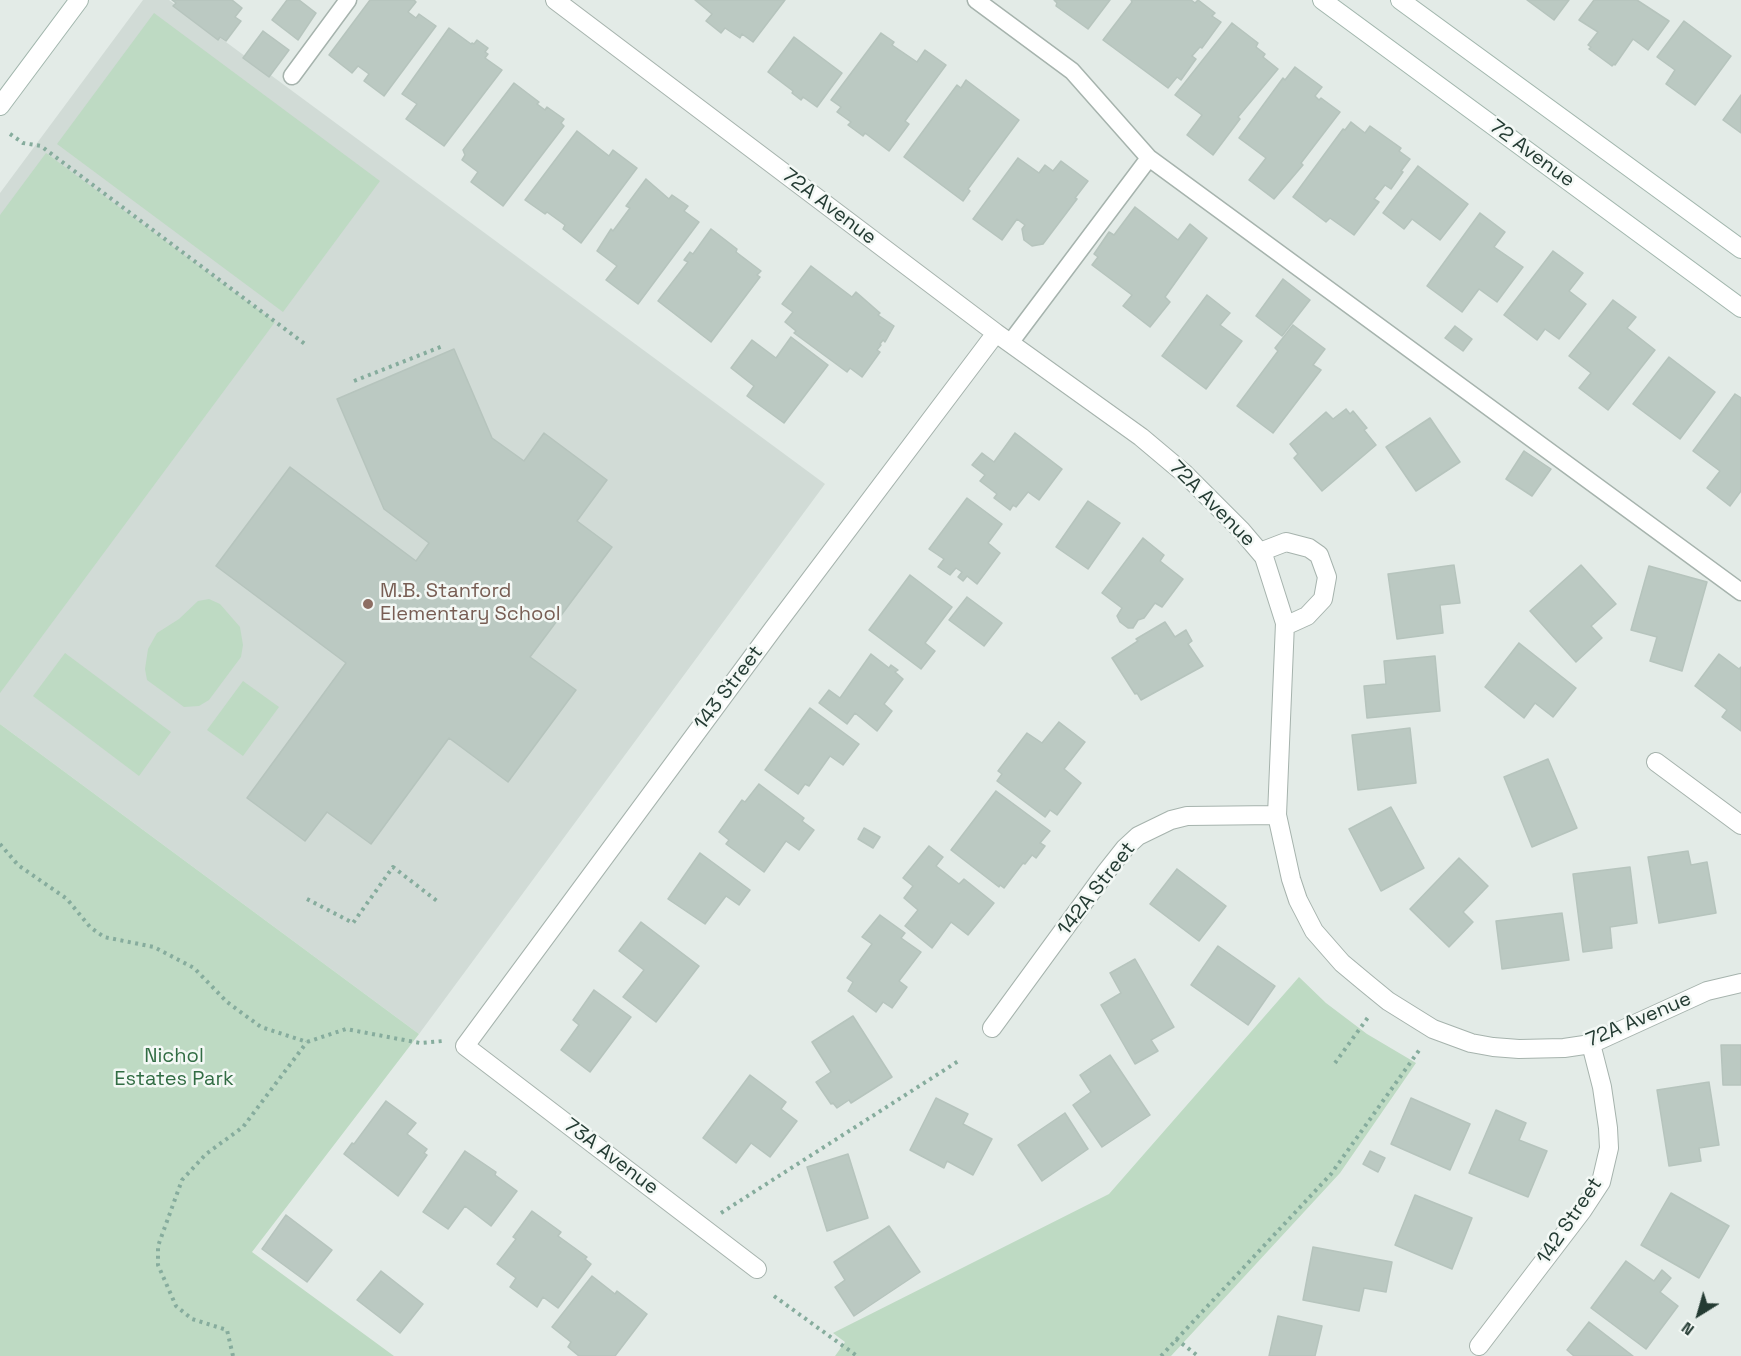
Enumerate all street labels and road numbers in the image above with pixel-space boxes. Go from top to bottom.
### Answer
street label: 72 Avenue [1485,115,1579,193]
street label: 72A Avenue [777,164,881,250]
street label: 72A Avenue [1164,456,1260,552]
street label: 143 Street [690,641,768,735]
street label: 142A Street [1053,838,1141,940]
street label: 72A Avenue [1583,987,1695,1053]
street label: 73A Avenue [559,1114,663,1200]
street label: 142 Street [1532,1173,1608,1269]

